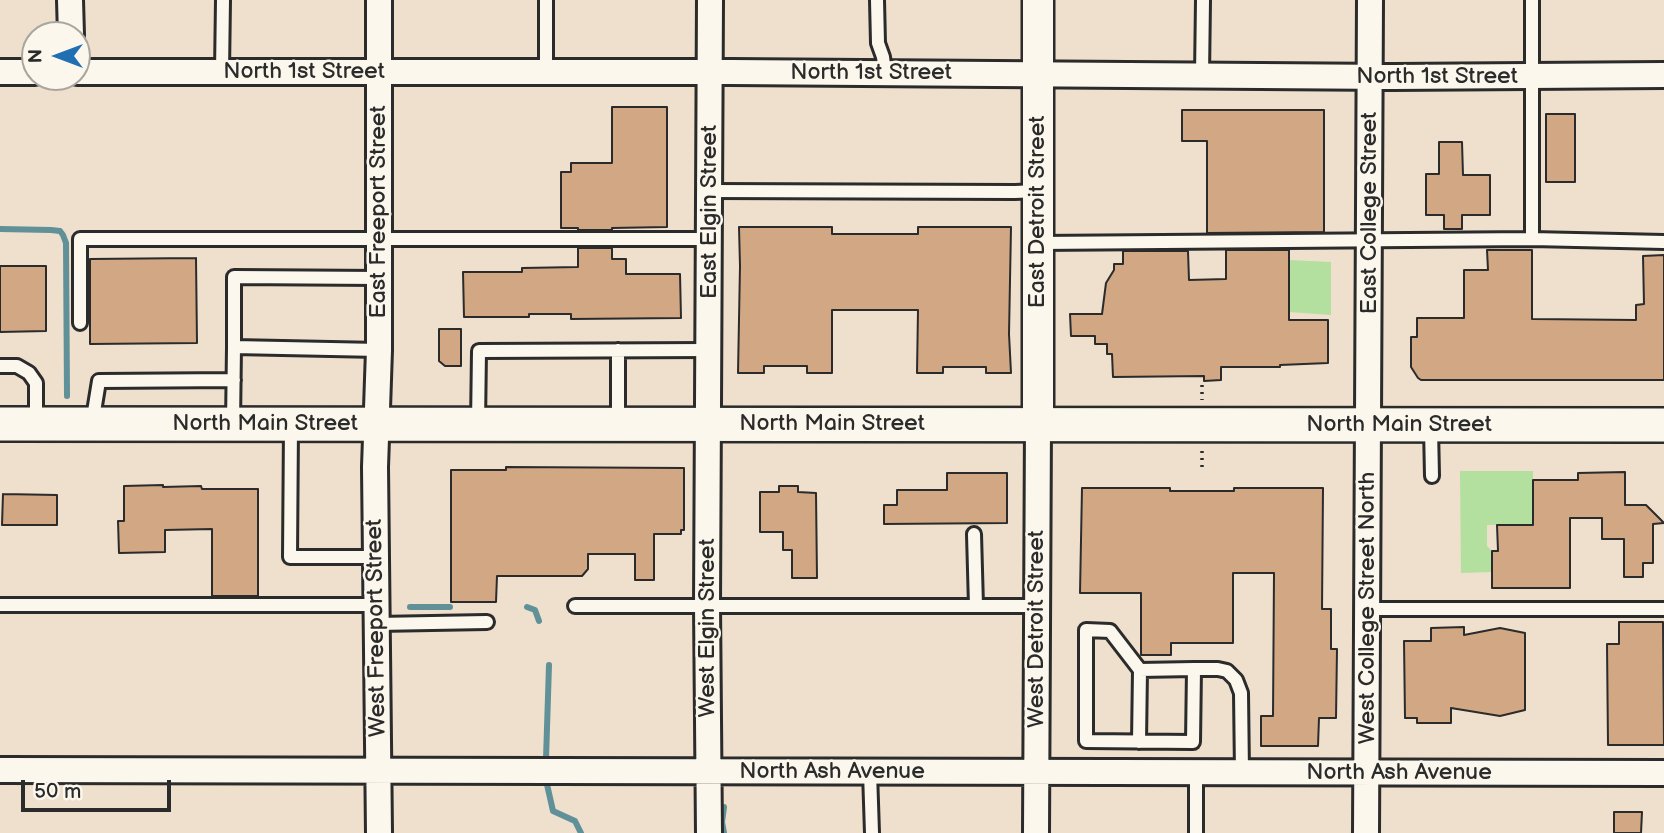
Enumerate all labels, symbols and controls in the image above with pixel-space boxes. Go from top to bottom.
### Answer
north arrow [21,21,91,91]
text: N [25,49,48,63]
street label: North 1st Street [223,58,385,86]
street label: North 1st Street [790,59,952,87]
street label: North 1st Street [1356,63,1518,91]
street label: East Freeport Street [365,105,393,319]
street label: East College Street [1356,112,1384,314]
street label: East Detroit Street [1024,116,1052,308]
street label: East Elgin Street [696,125,724,299]
street label: North Main Street [172,410,358,438]
street label: North Main Street [739,410,925,438]
street label: North Main Street [1306,411,1492,439]
street label: West College Street North [1354,472,1382,744]
street label: West Freeport Street [361,519,393,737]
street label: West Detroit Street [1023,530,1051,728]
street label: West Elgin Street [694,538,722,718]
street label: North Ash Avenue [739,758,925,786]
street label: North Ash Avenue [1306,759,1492,787]
scale bar [24,766,175,810]
text: 50 m [34,779,81,804]

